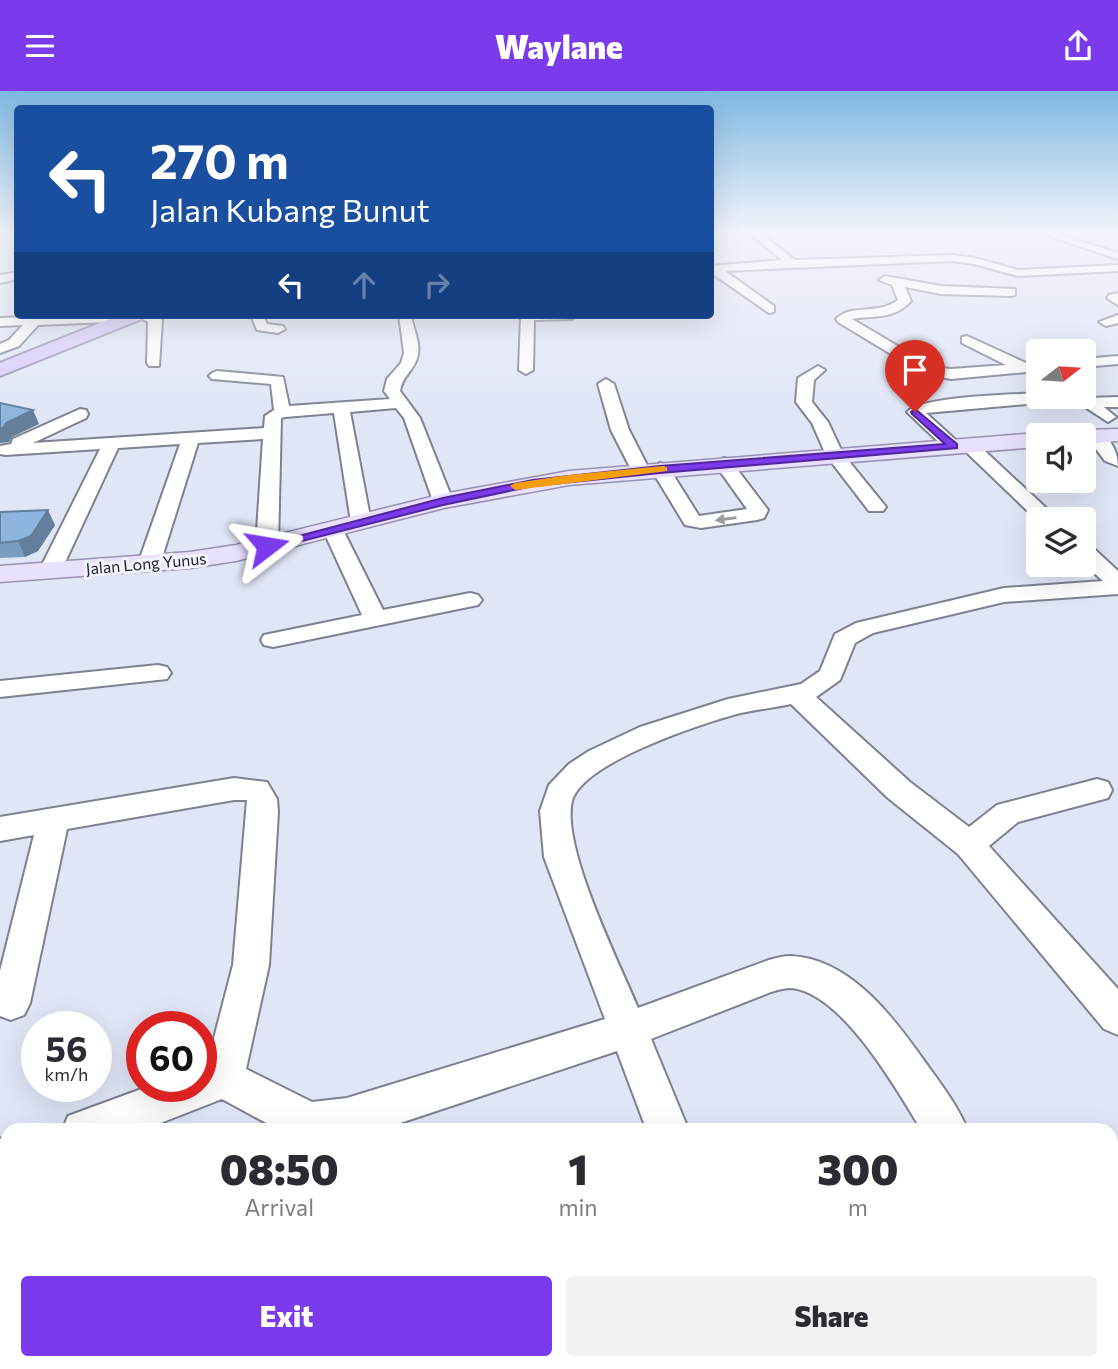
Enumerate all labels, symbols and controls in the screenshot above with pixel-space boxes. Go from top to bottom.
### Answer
text: Waylane [495,26,623,66]
icon: menu [21,27,59,65]
icon: share [1059,27,1097,65]
text: 270 m [150,129,289,189]
icon: left [35,133,126,224]
text: Jalan Kubang Bunut [150,189,430,229]
icon: left [272,266,310,304]
icon: ahead [345,266,383,304]
icon: right [418,266,456,304]
north arrow [1026,339,1096,409]
map controls [1026,339,1096,577]
pin [885,340,945,412]
icon: arrive [896,351,934,389]
button: sound [1026,423,1096,493]
button: layers [1026,507,1096,577]
position arrow [230,509,304,583]
one-way arrow [715,514,737,525]
street label: Jalan Long Yunus [85,548,207,578]
speed limit sign: 60 [126,1011,217,1102]
text: 56 [45,1026,87,1069]
text: km/h [45,1063,88,1085]
text: 08:50 [220,1142,339,1194]
text: 1 [568,1142,588,1194]
text: 300 [817,1142,898,1194]
text: Arrival [244,1193,314,1221]
text: min [558,1193,598,1221]
text: m [848,1193,868,1221]
button: Exit [21,1276,552,1356]
button: Share [566,1276,1097,1356]

